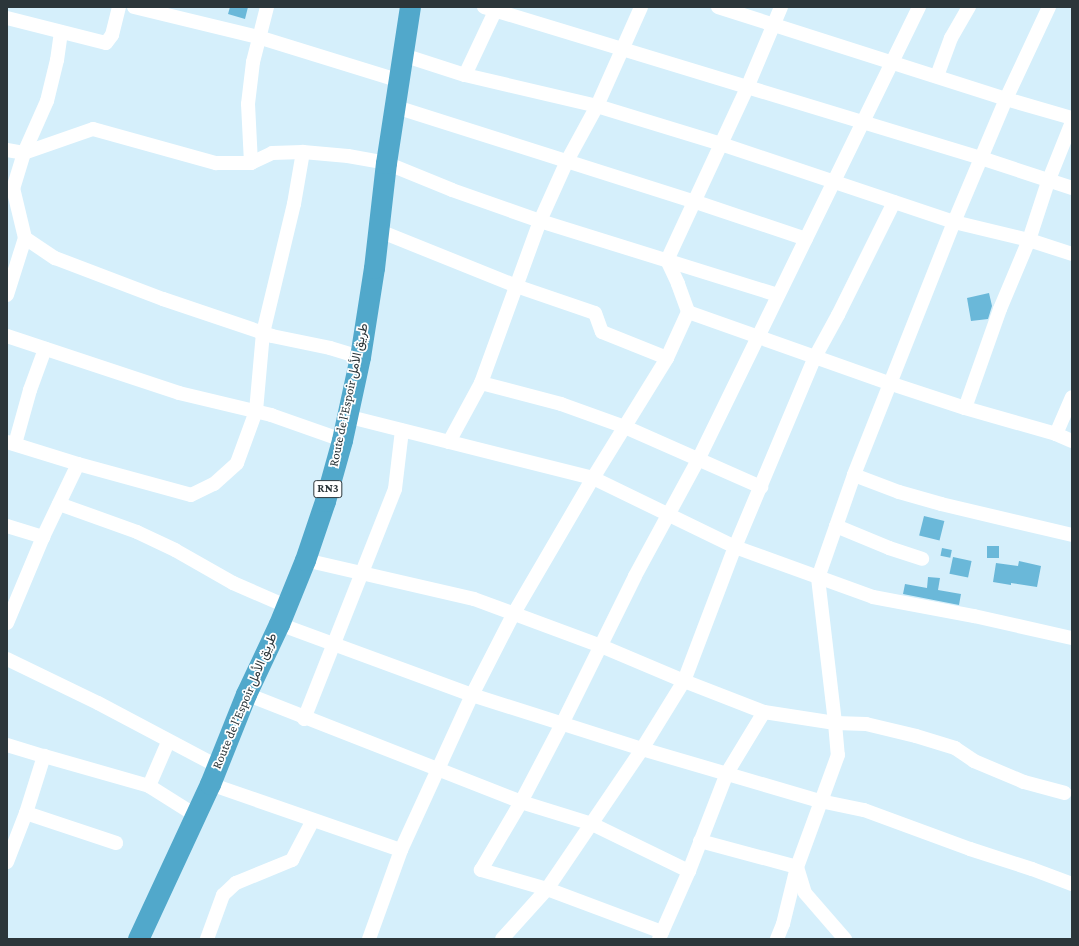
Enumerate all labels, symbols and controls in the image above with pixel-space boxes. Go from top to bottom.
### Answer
street label: Route de l’Espoir طريق الأمل [326,322,372,468]
road number: RN3 [313,479,343,499]
street label: Route de l’Espoir طريق الأمل [209,631,281,771]

